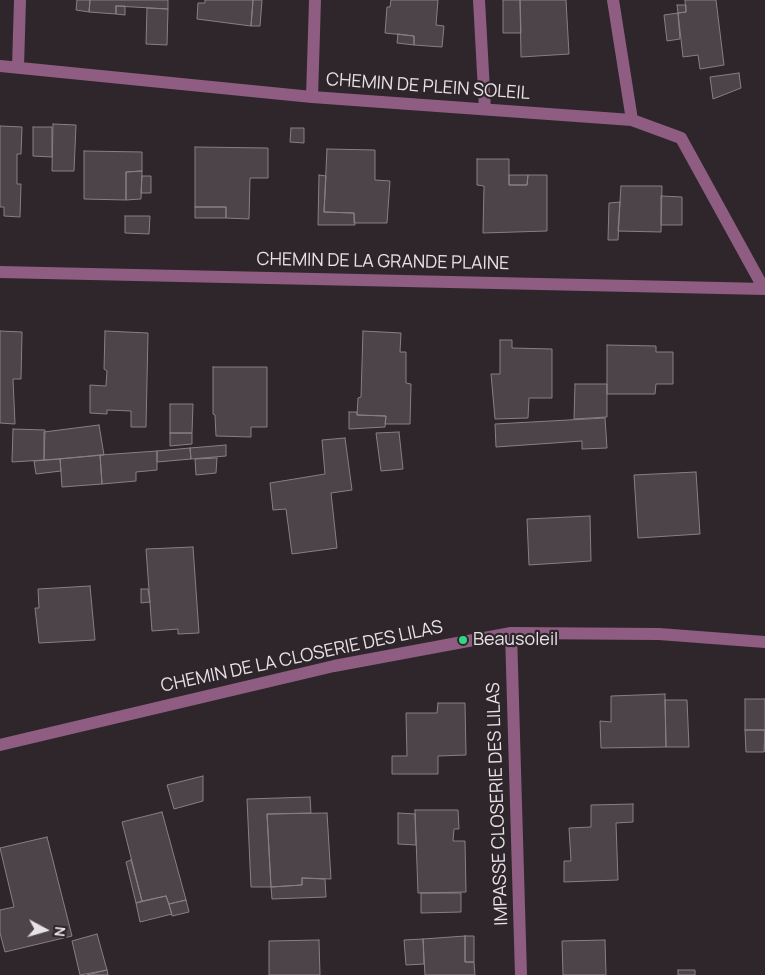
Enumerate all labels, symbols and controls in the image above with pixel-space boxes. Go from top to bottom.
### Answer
street label: CHEMIN DE PLEIN SOLEIL [325,69,531,105]
street label: CHEMIN DE LA GRANDE PLAINE [256,249,510,275]
street label: CHEMIN DE LA CLOSERIE DES LILAS [159,617,445,697]
place label: Beausoleil [473,629,558,651]
marker: Beausoleil [457,634,469,646]
street label: IMPASSE CLOSERIE DES LILAS [483,682,513,926]
north arrow [20,905,70,955]
text: N [50,926,70,938]

